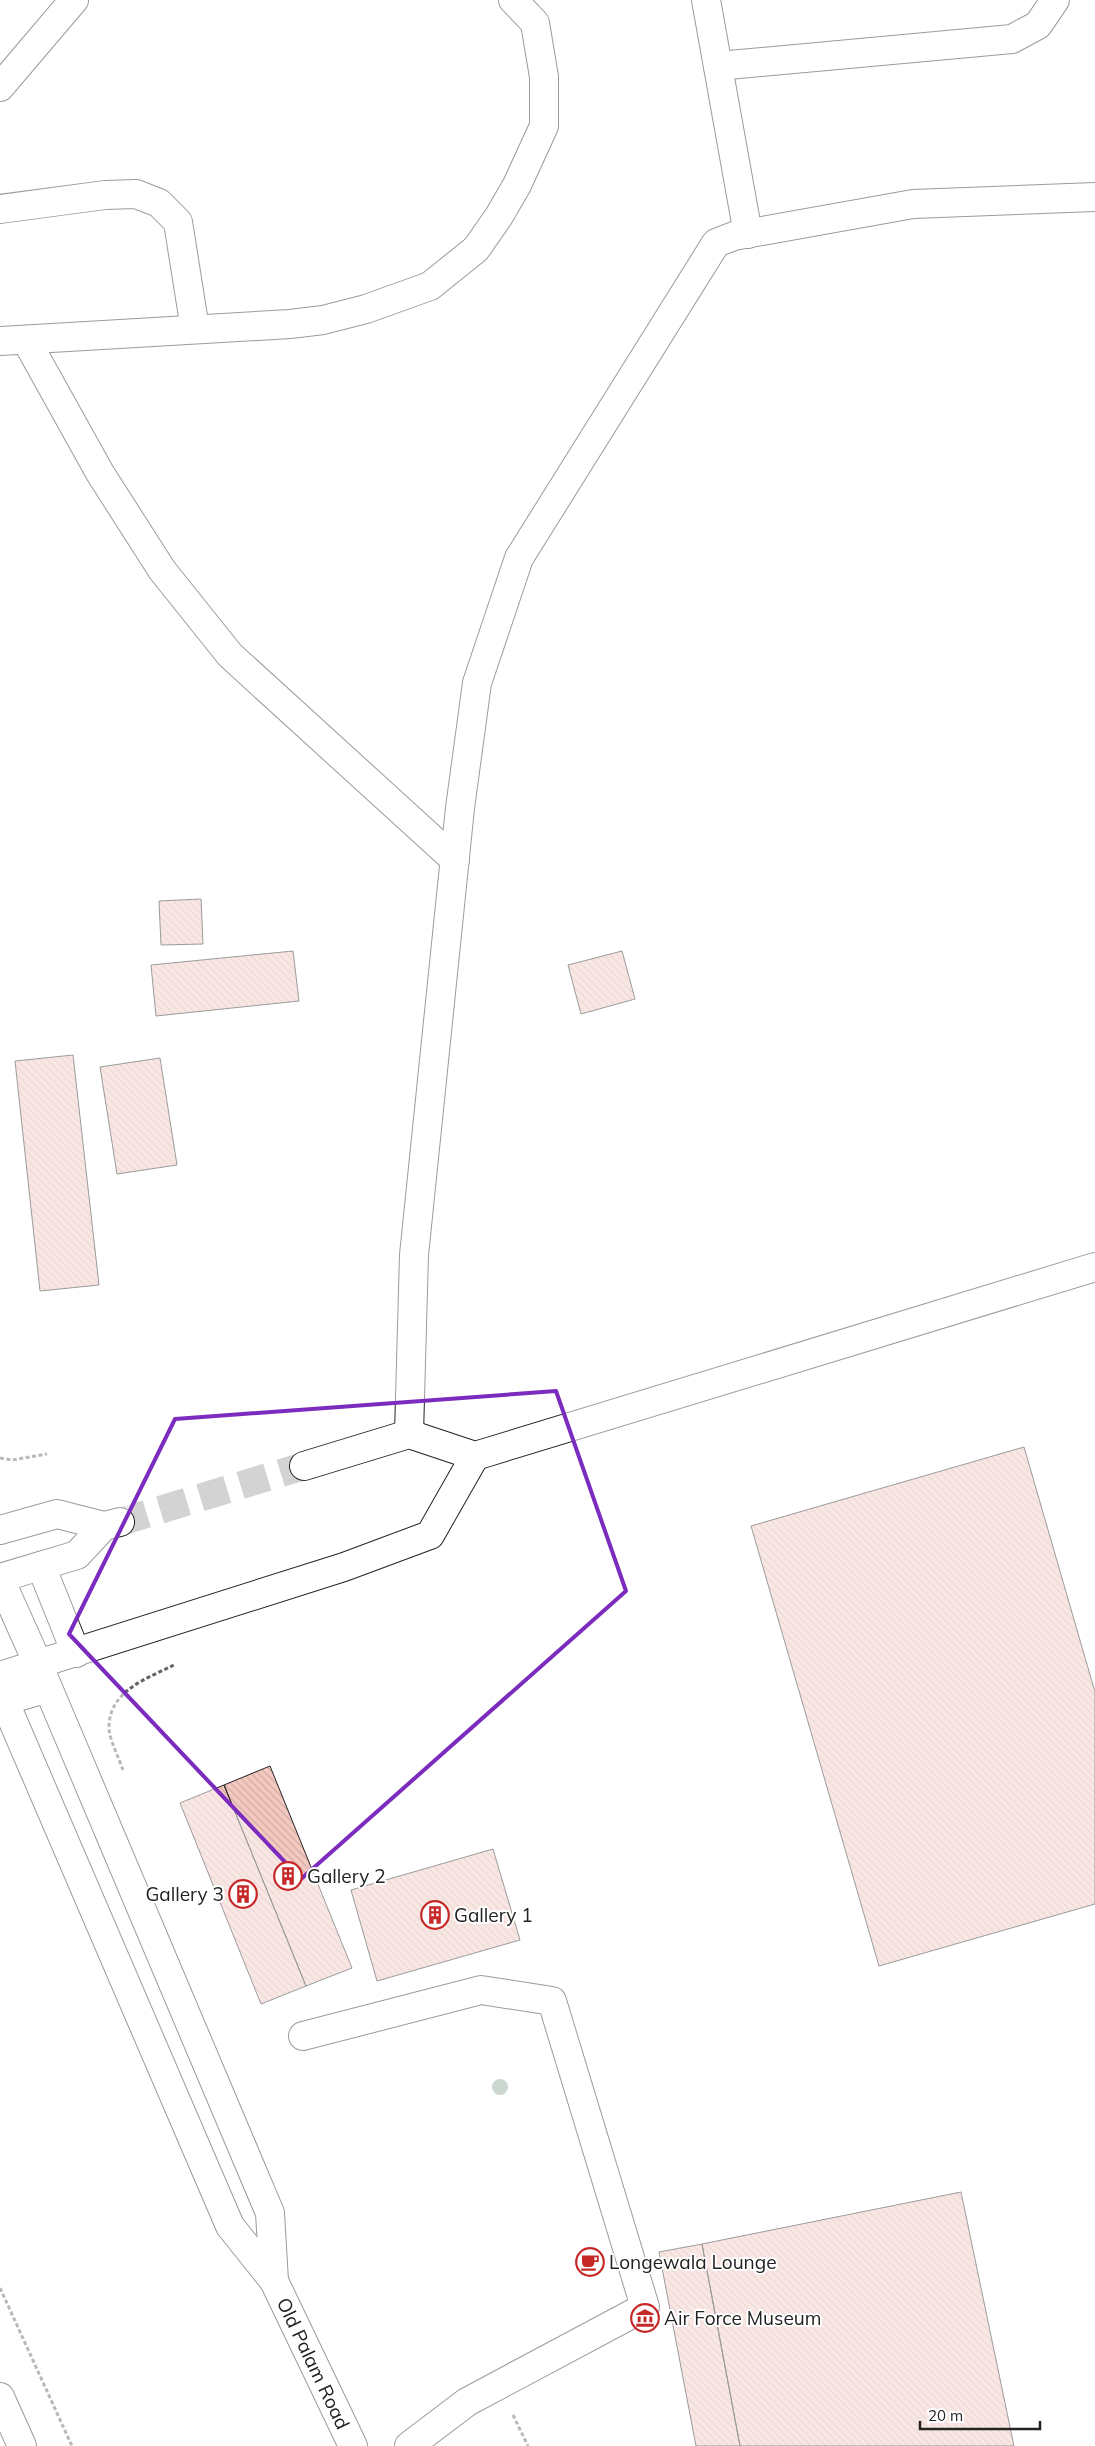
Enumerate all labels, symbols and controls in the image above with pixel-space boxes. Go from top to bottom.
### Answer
building icon: Gallery 2 [273,1861,303,1891]
place label: Gallery 2 [307,1864,386,1888]
building icon: Gallery 3 [228,1879,258,1909]
place label: Gallery 3 [145,1882,224,1906]
building icon: Gallery 1 [420,1900,450,1930]
place label: Gallery 1 [454,1903,533,1927]
cafe icon: Longewala Lounge [575,2247,605,2277]
place label: Longewala Lounge [609,2250,777,2274]
street label: Old Palam Road [272,2294,355,2433]
museum icon: Air Force Museum [630,2303,660,2333]
place label: Air Force Museum [664,2306,821,2330]
scale bar [920,2398,1040,2430]
text: 20 m [928,2406,963,2425]

